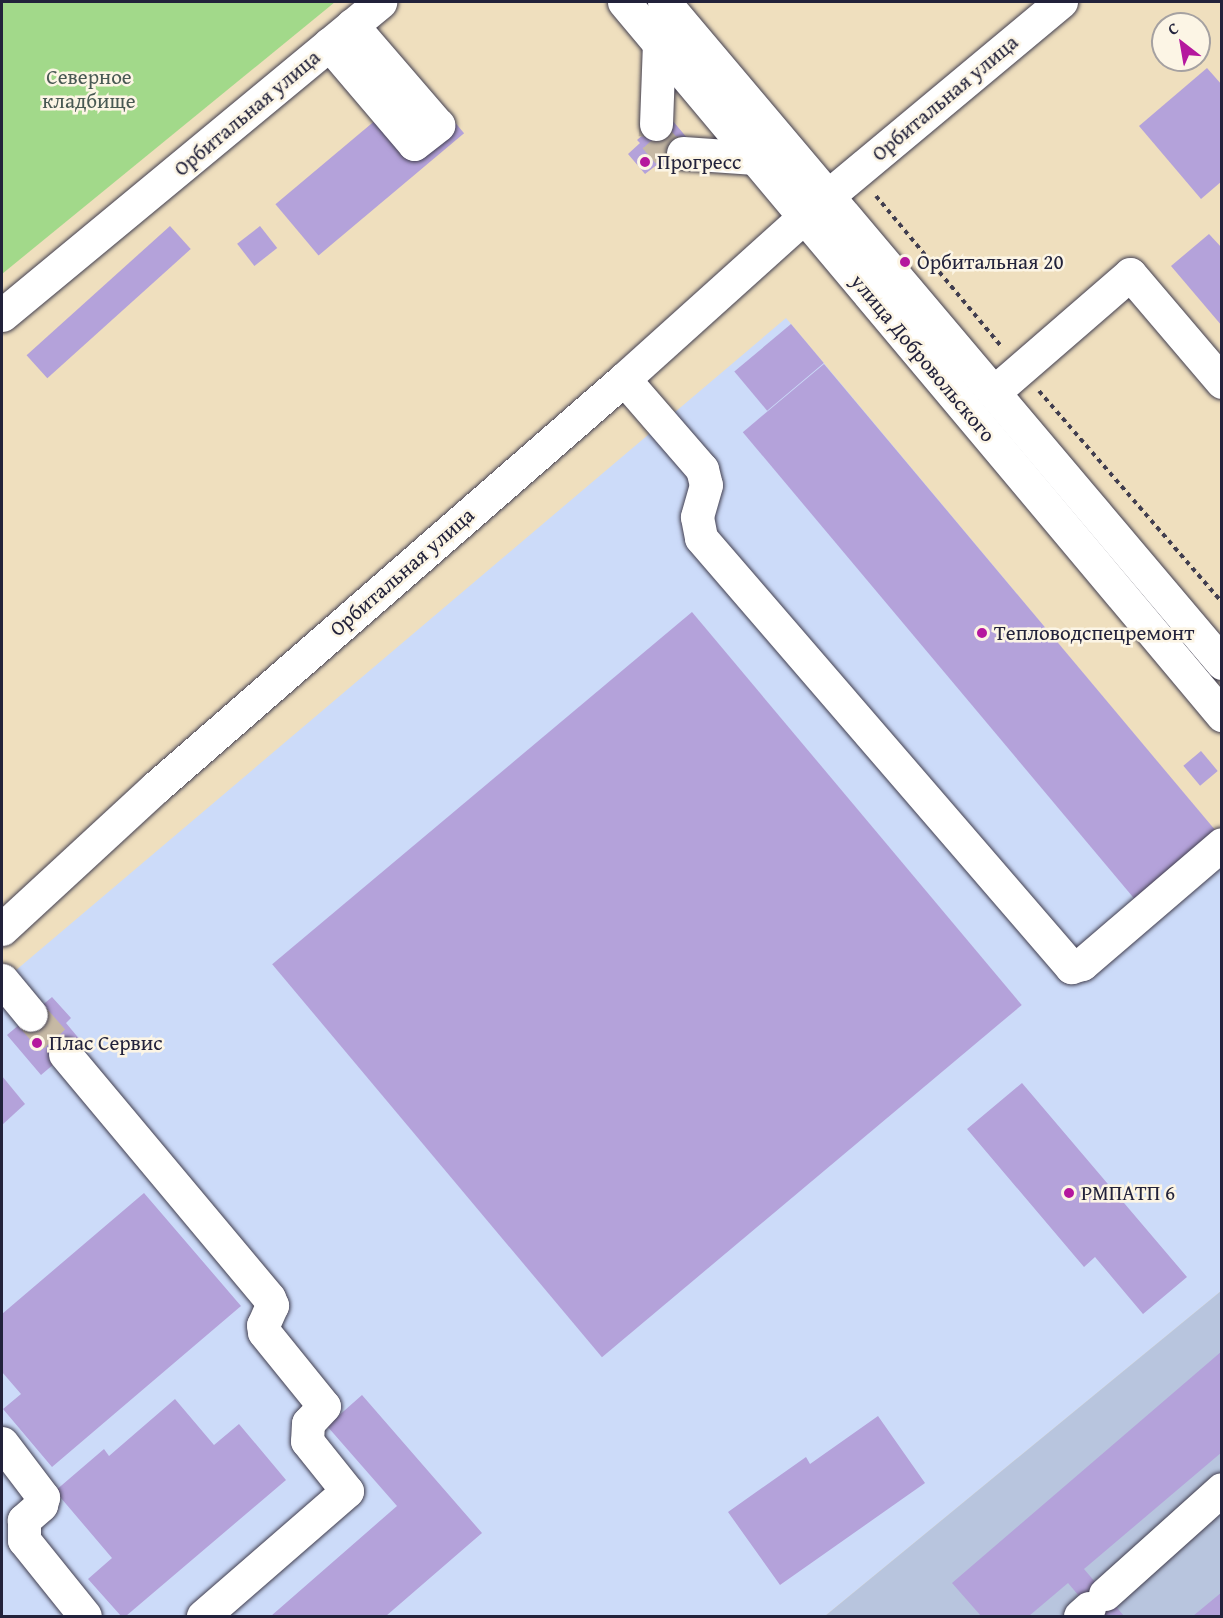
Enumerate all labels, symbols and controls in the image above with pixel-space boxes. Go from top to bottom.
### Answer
north arrow [1151,12,1211,72]
text: С [1163,16,1183,41]
street label: Орбитальная улица [867,30,1023,166]
street label: Орбитальная улица [169,45,325,181]
park label: Северное кладбище [42,64,136,114]
place label: Прогресс [657,149,741,175]
marker: Прогресс [638,155,652,169]
place label: Орбитальная 20 [917,249,1064,275]
marker: Орбитальная 20 [898,255,912,269]
street label: улица Добровольского [845,269,1001,447]
street label: Орбитальная улица [325,502,479,642]
place label: Тепловодспецремонт [994,620,1194,646]
marker: Тепловодспецремонт [975,626,989,640]
place label: Плас Сервис [49,1030,163,1056]
marker: Плас Сервис [30,1036,44,1050]
place label: РМПАТП 6 [1081,1180,1175,1206]
marker: РМПАТП 6 [1062,1186,1076,1200]

